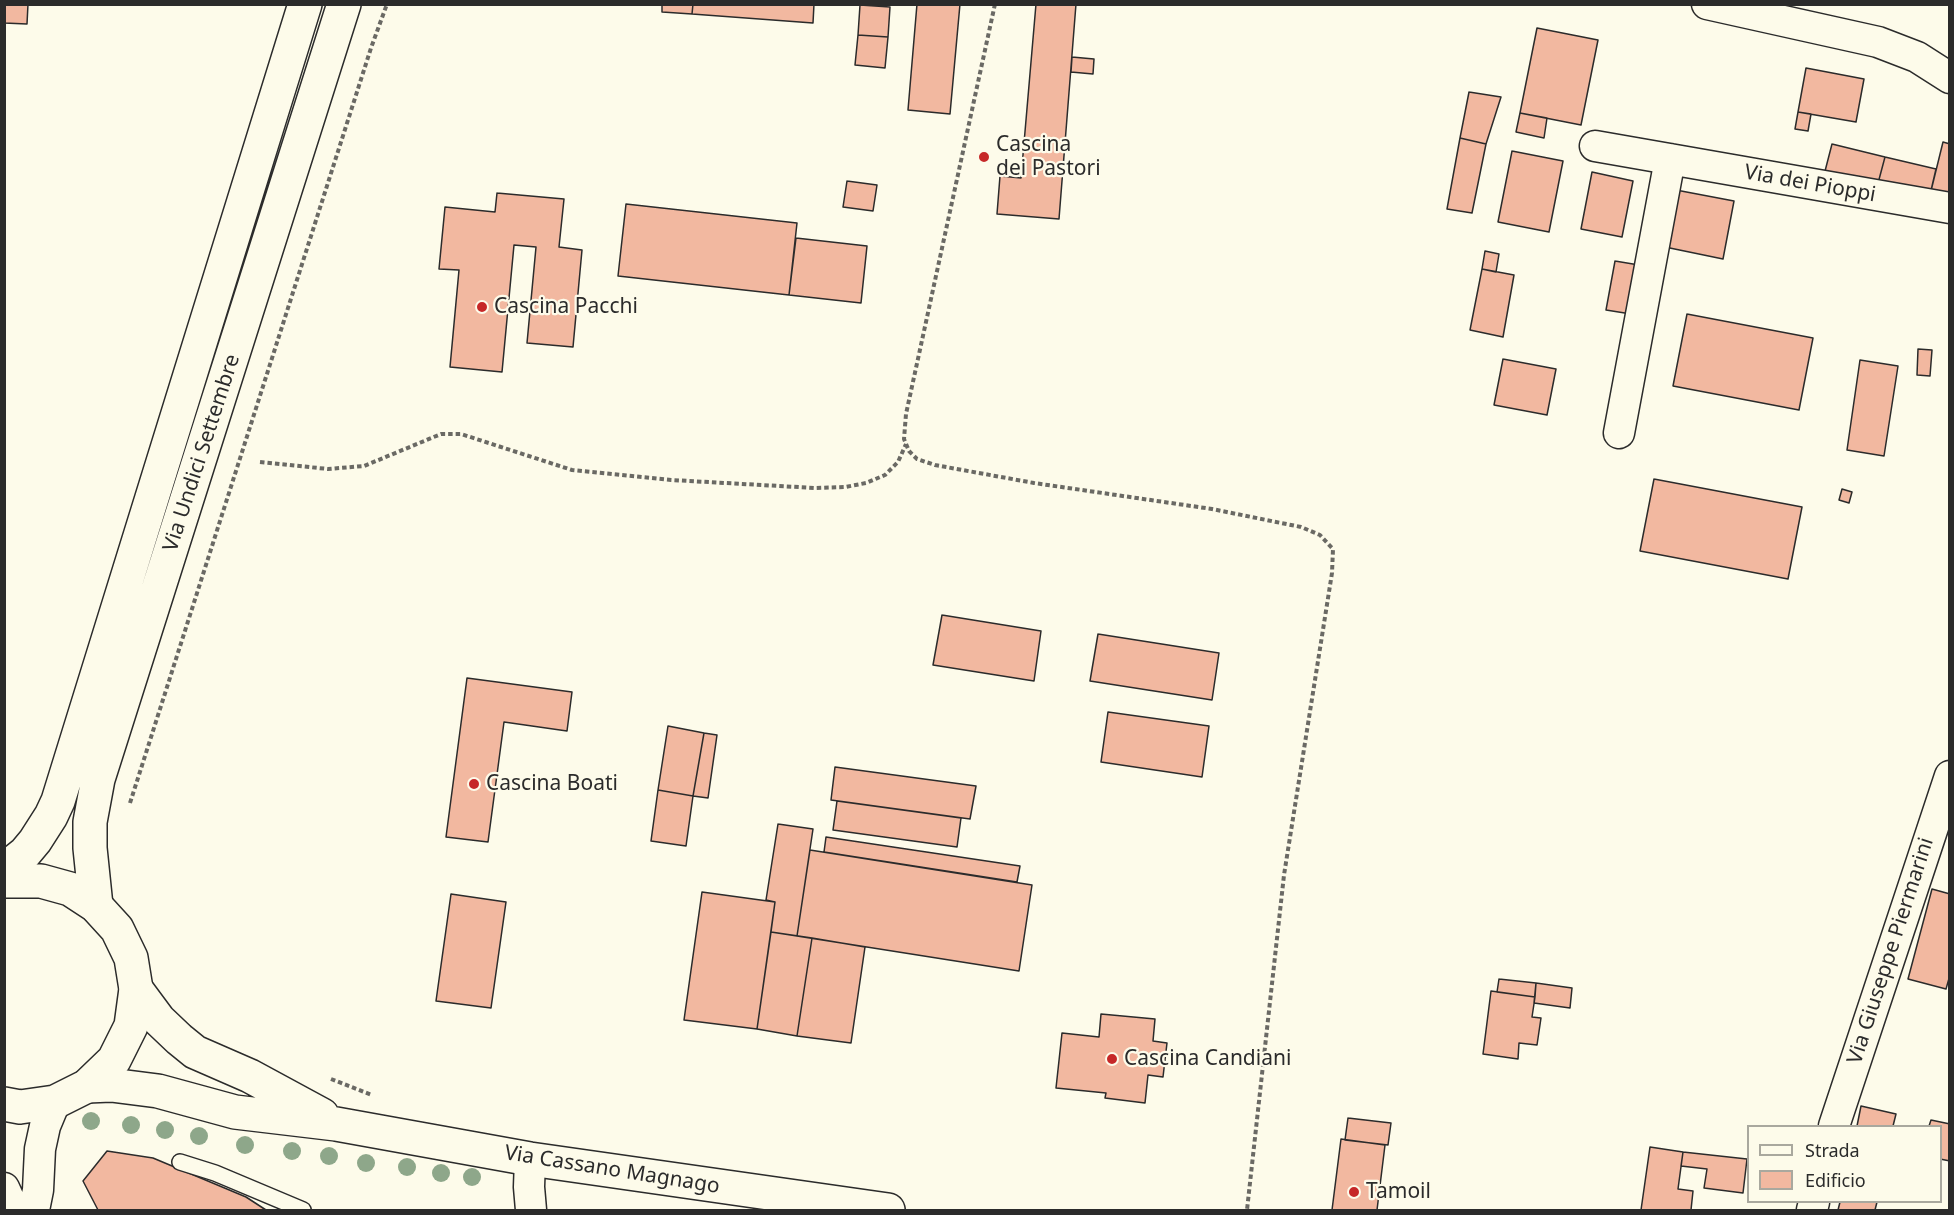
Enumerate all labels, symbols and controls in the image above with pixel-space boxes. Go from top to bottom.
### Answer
place label: Cascina dei Pastori [996,132,1101,182]
marker: Cascina dei Pastori [977,150,991,164]
street label: Via dei Pioppi [1742,160,1878,208]
place label: Cascina Pacchi [494,294,638,320]
marker: Cascina Pacchi [475,300,489,314]
street label: Via Undici Settembre [158,351,246,555]
place label: Cascina Boati [486,771,618,797]
marker: Cascina Boati [467,777,481,791]
street label: Via Giuseppe Piermarini [1842,835,1940,1067]
place label: Cascina Candiani [1124,1046,1291,1072]
marker: Cascina Candiani [1105,1052,1119,1066]
legend [1747,1125,1942,1203]
text: Strada [1805,1138,1860,1162]
street label: Via Cassano Magnago [503,1141,721,1199]
text: Edificio [1805,1168,1866,1192]
place label: Tamoil [1366,1179,1431,1205]
marker: Tamoil [1347,1185,1361,1199]

